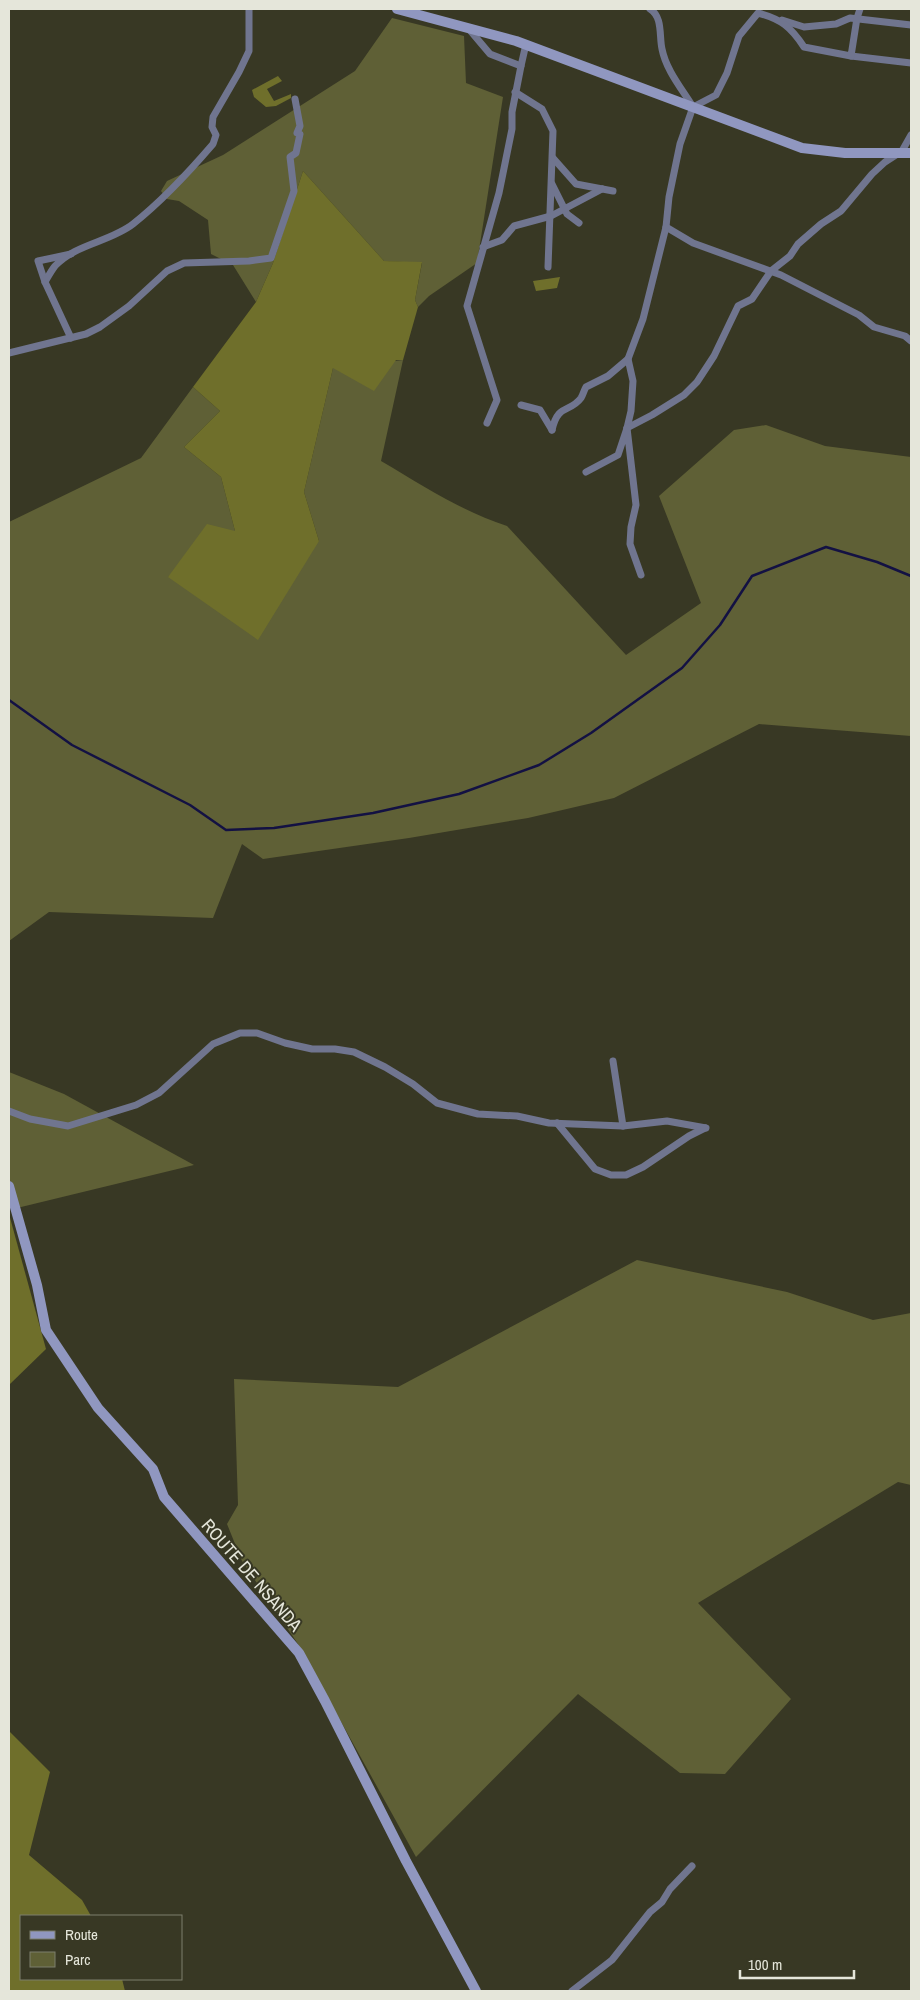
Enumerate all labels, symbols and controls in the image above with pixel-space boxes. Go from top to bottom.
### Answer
street label: ROUTE DE NSANDA [196,1513,308,1637]
legend [20,1915,182,1980]
text: Route [65,1924,98,1945]
scale bar [740,1948,854,1980]
text: Parc [65,1949,90,1970]
text: 100 m [748,1954,782,1975]

